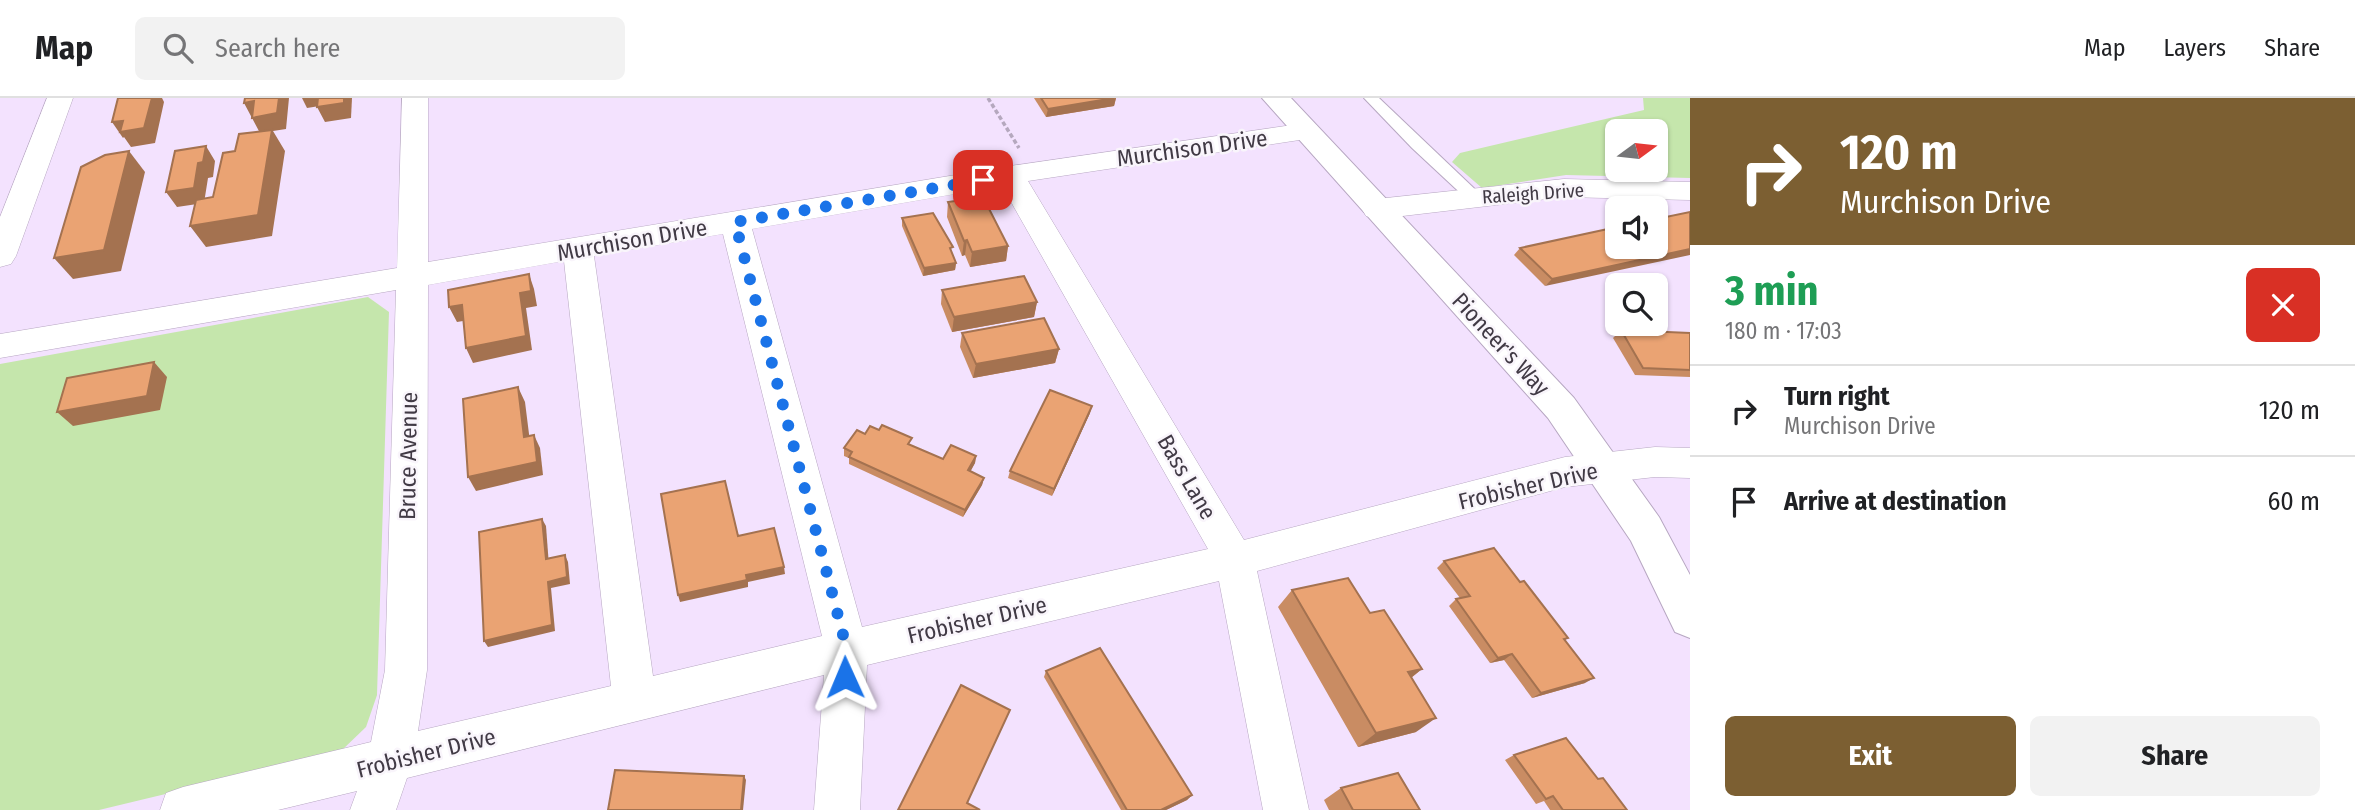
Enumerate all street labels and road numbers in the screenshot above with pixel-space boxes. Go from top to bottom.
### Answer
street label: Murchison Drive [1115,124,1269,172]
street label: Raleigh Drive [1481,178,1585,209]
street label: Murchison Drive [555,213,709,267]
street label: Pioneer's Way [1446,287,1556,402]
street label: Bruce Avenue [393,392,423,520]
street label: Bass Lane [1152,430,1222,524]
street label: Frobisher Drive [1456,456,1600,516]
street label: Frobisher Drive [905,590,1049,650]
street label: Frobisher Drive [354,722,498,784]

